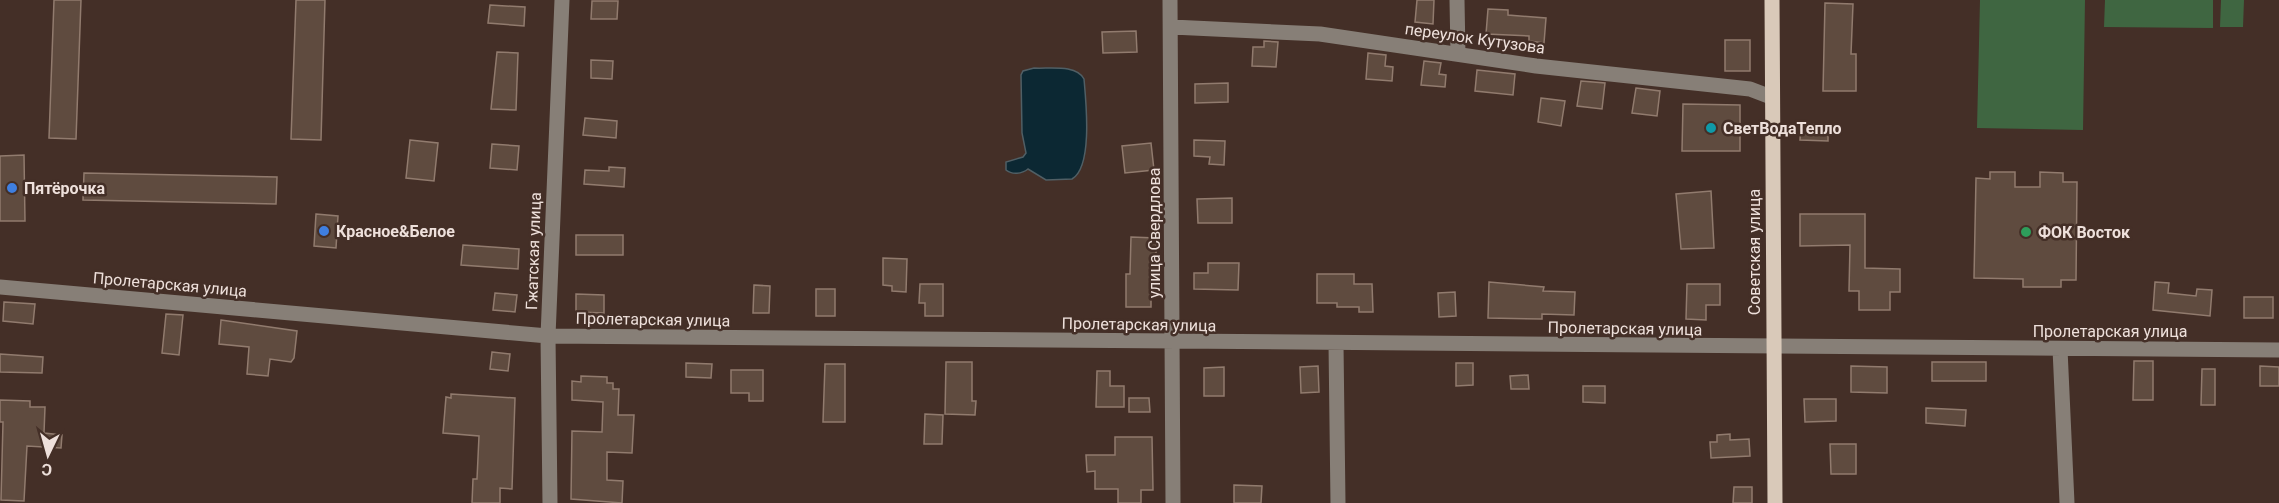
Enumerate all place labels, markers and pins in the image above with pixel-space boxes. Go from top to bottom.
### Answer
place label: СветВодаТепло [1723,119,1842,138]
marker: СветВодаТепло [1704,121,1718,135]
place label: Пятёрочка [24,179,105,198]
marker: Пятёрочка [5,181,19,195]
place label: Красное&Белое [336,222,455,241]
place label: ФОК Восток [2038,223,2131,242]
marker: Красное&Белое [317,224,331,238]
marker: ФОК Восток [2019,225,2033,239]

